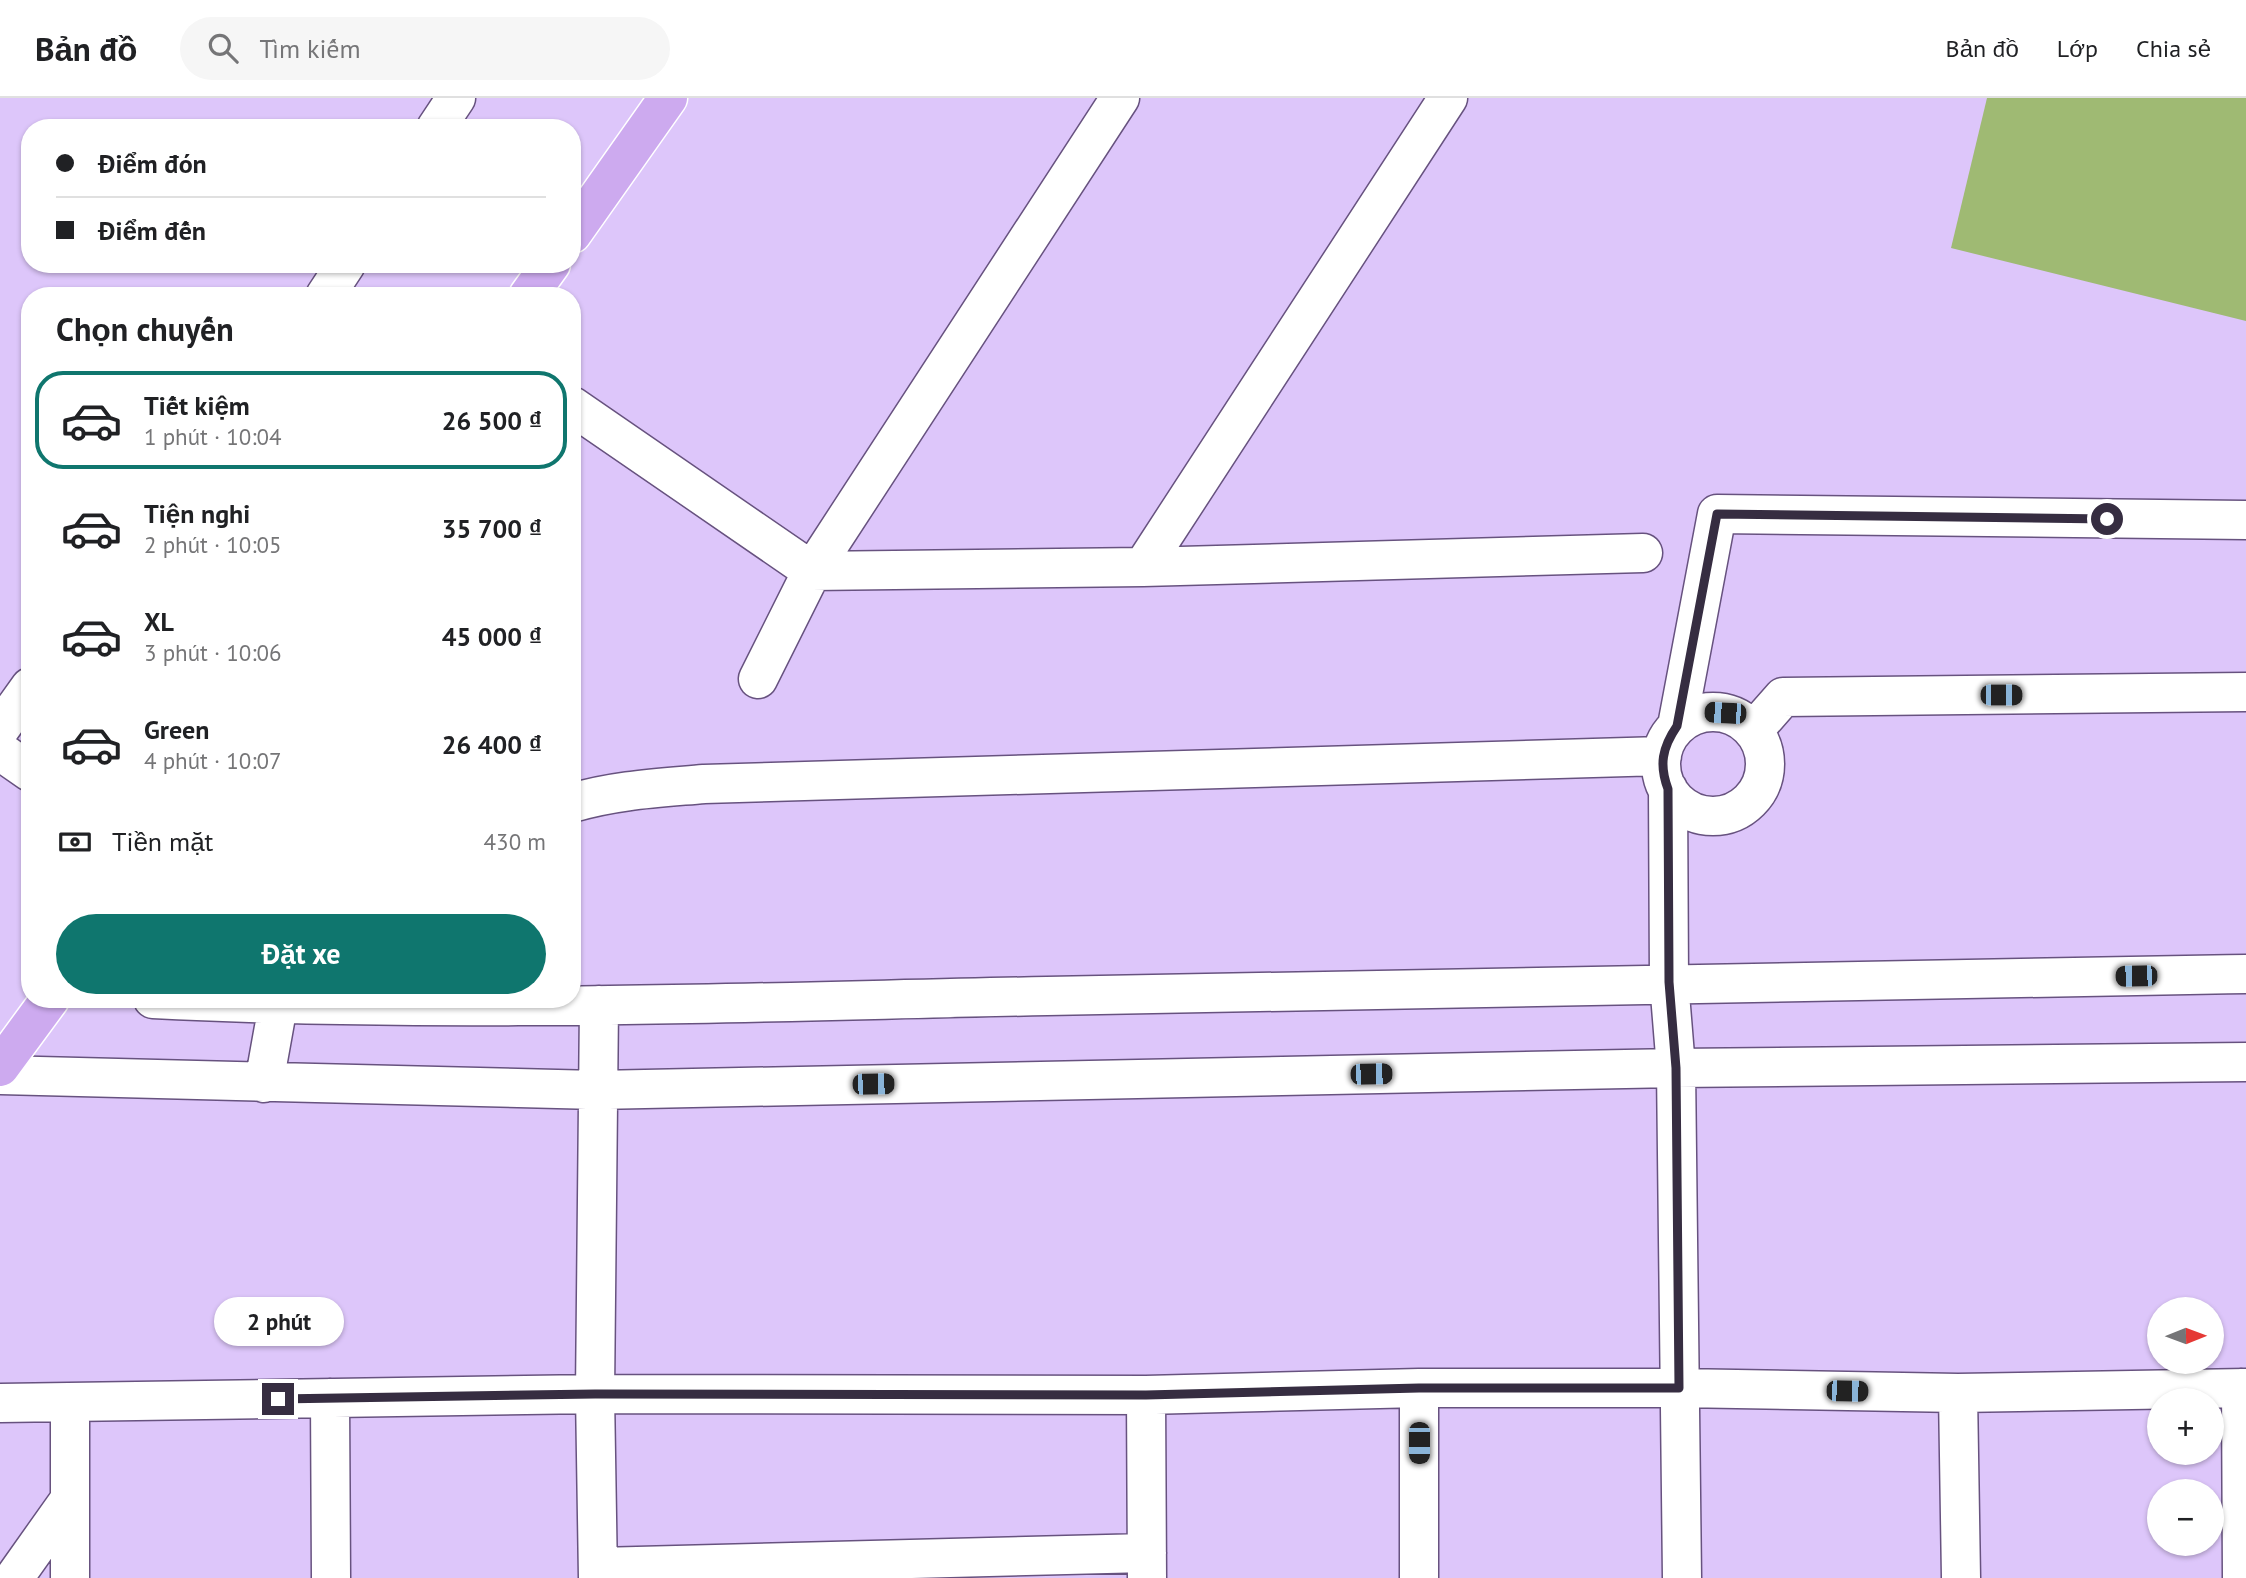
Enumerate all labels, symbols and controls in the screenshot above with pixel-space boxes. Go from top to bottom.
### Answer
search box [180,17,670,80]
text: Bản đồ [35,27,138,70]
icon: search [204,29,242,67]
text: Tìm kiếm [260,32,361,65]
text: Bản đồ [1946,33,2019,64]
text: Lớp [2057,33,2098,64]
text: Chia sẻ [2136,33,2211,64]
text: Điểm đón [98,147,207,180]
text: Điểm đến [98,214,206,247]
text: Chọn chuyến [56,308,234,350]
icon: car [60,389,123,452]
text: Tiết kiệm [144,389,250,422]
text: 26 500 ₫ [442,404,542,437]
text: 1 phút · 10:04 [144,422,282,451]
icon: car [60,497,123,560]
text: Tiện nghi [144,497,250,530]
route start [2091,503,2123,535]
text: 35 700 ₫ [442,512,542,545]
text: 2 phút · 10:05 [144,530,282,559]
icon: car [60,605,123,668]
text: XL [144,605,174,638]
text: 45 000 ₫ [442,620,542,653]
text: 3 phút · 10:06 [144,638,282,667]
car [1981,685,2023,706]
car [1704,701,1747,725]
icon: car [60,713,123,776]
text: Green [144,713,209,746]
text: 26 400 ₫ [442,728,542,761]
text: 4 phút · 10:07 [144,746,282,775]
icon: cash [56,823,94,861]
text: Tiền mặt [112,825,213,858]
text: 430 m [484,827,546,856]
button: Đặt xe [56,914,546,994]
car [2115,965,2158,987]
car [1350,1063,1393,1085]
car [852,1073,895,1095]
north arrow [2147,1297,2224,1374]
map controls [2147,1297,2224,1556]
callout: 2 phút [213,1298,343,1346]
text: 2 phút [247,1307,311,1336]
car [1826,1380,1869,1402]
route end [262,1383,294,1415]
button: + [2147,1388,2224,1465]
car [1409,1422,1430,1464]
button: − [2147,1479,2224,1556]

